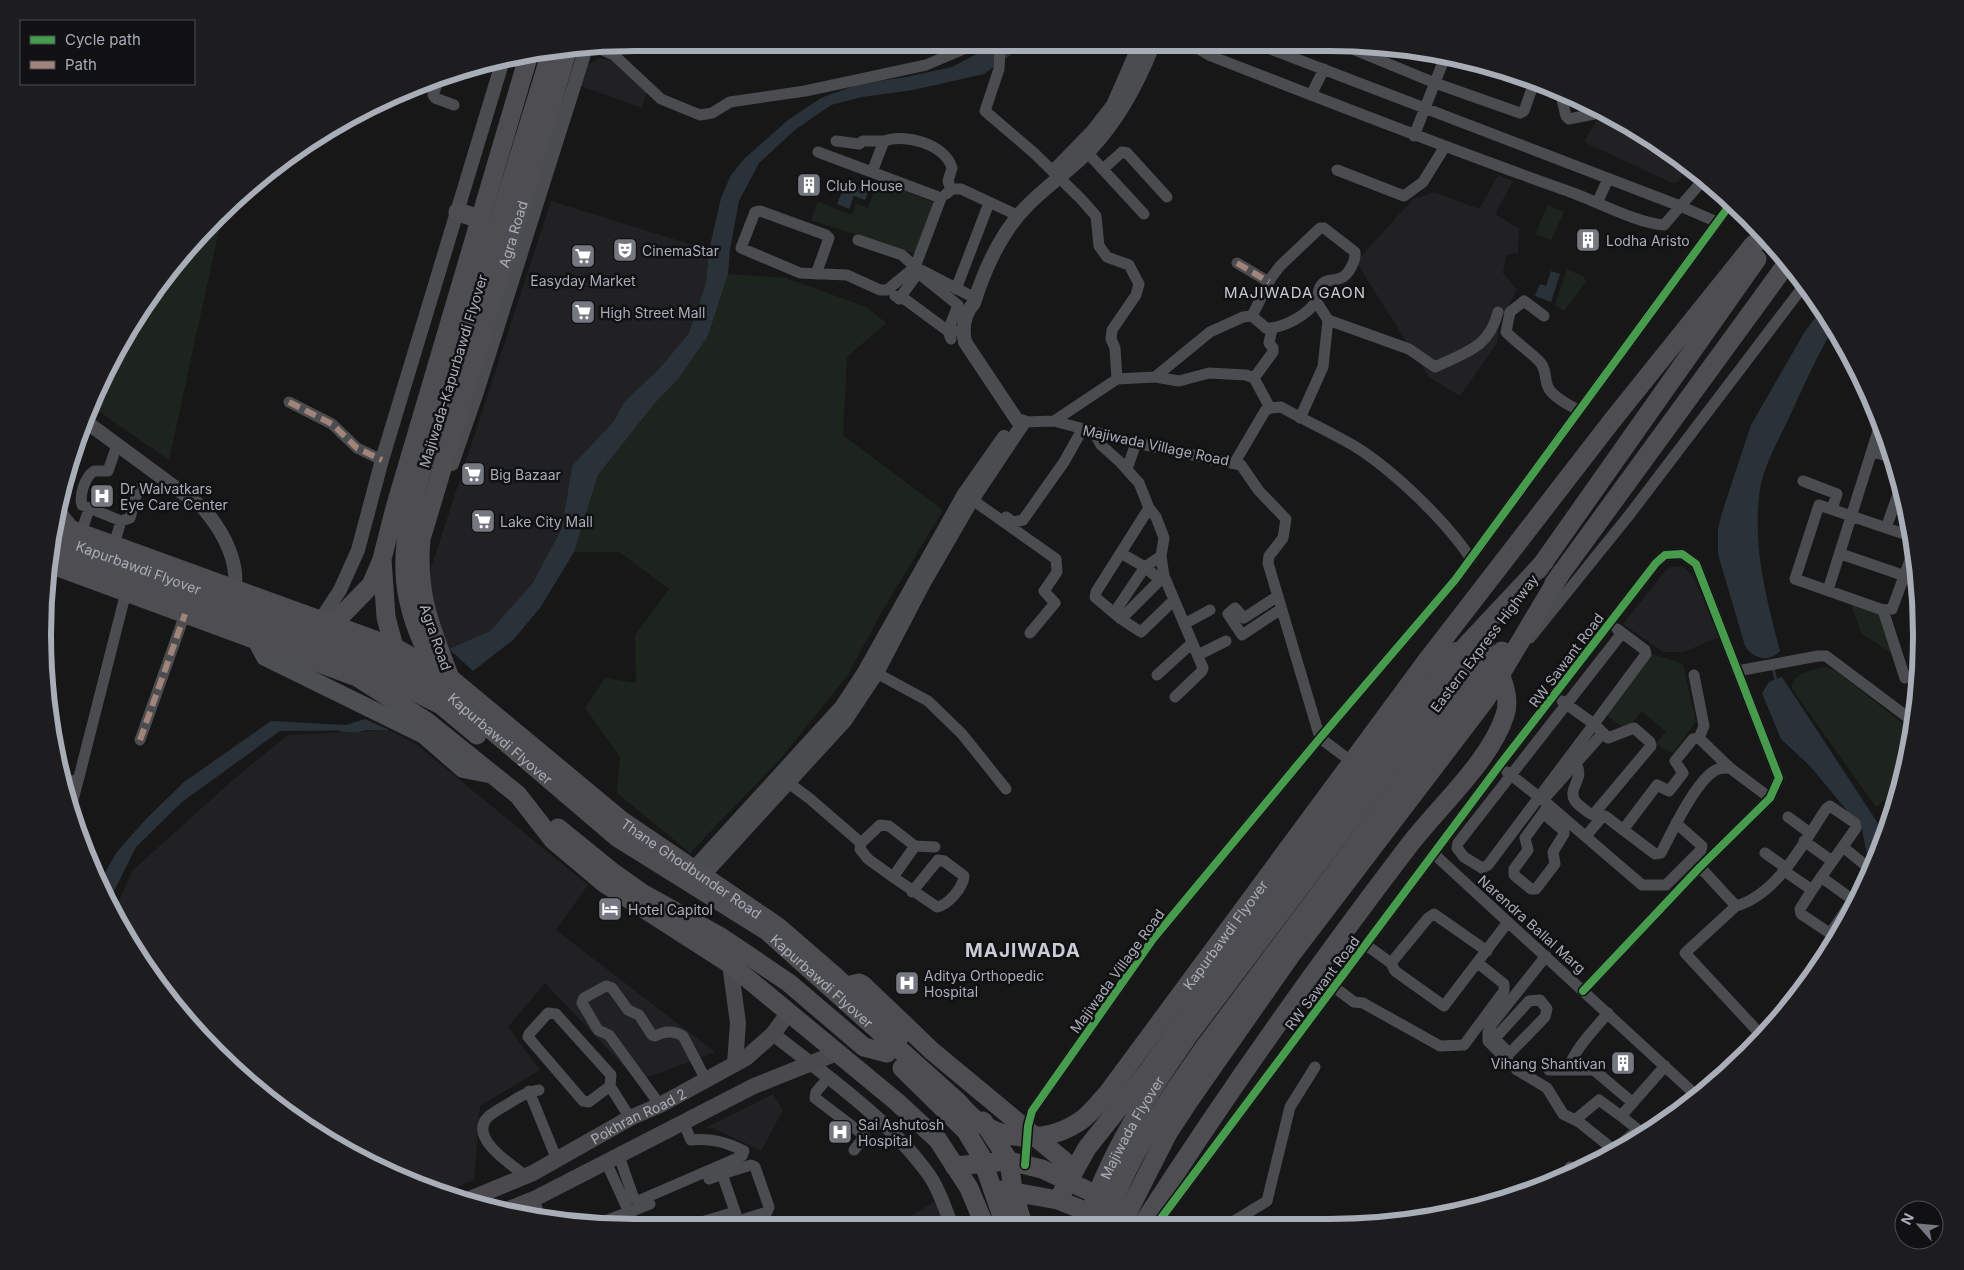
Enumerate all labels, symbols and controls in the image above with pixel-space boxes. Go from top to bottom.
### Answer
legend [20,20,195,85]
text: Cycle path [65,30,141,49]
text: Path [65,55,97,74]
building icon: Club House [796,172,822,198]
place label: Club House [826,177,903,194]
street label: Agra Road [494,198,530,270]
building icon: Lodha Aristo [1575,227,1601,253]
place label: Lodha Aristo [1606,232,1690,249]
theatre icon: CinemaStar [612,237,638,263]
place label: CinemaStar [642,242,719,259]
supermarket icon: Easyday Market [570,243,596,269]
street label: Majiwada-Kapurbawdi Flyover [415,272,491,470]
place label: Easyday Market [530,272,636,289]
district label: MAJIWADA GAON [1224,283,1366,302]
supermarket icon: High Street Mall [570,299,596,325]
place label: High Street Mall [600,304,705,321]
street label: Majiwada Village Road [1081,421,1231,469]
supermarket icon: Big Bazaar [460,461,486,487]
place label: Big Bazaar [490,466,561,483]
place label: Dr Walvatkars Eye Care Center [120,480,228,513]
hospital icon: Dr Walvatkars Eye Care Center [89,483,115,509]
supermarket icon: Lake City Mall [470,508,496,534]
place label: Lake City Mall [500,513,593,530]
street label: Kapurbawdi Flyover [74,536,204,597]
street label: Eastern Express Highway [1427,571,1541,715]
street label: Agra Road [417,602,455,672]
street label: RW Sawant Road [1525,610,1607,710]
street label: Kapurbawdi Flyover [445,689,556,787]
street label: Thane Ghodbunder Road [618,814,765,922]
street label: Narendra Ballal Marg [1475,871,1589,977]
street label: Kapurbawdi Flyover [1179,876,1271,993]
hotel icon: Hotel Capitol [597,896,623,922]
place label: Hotel Capitol [628,901,713,918]
street label: Majiwada Village Road [1066,906,1168,1036]
street label: Kapurbawdi Flyover [768,930,877,1031]
street label: RW Sawant Road [1281,933,1363,1033]
district label: MAJIWADA [965,939,1081,962]
place label: Aditya Orthopedic Hospital [924,967,1044,1000]
hospital icon: Aditya Orthopedic Hospital [894,970,920,996]
building icon: Vihang Shantivan [1610,1050,1636,1076]
place label: Vihang Shantivan [1491,1055,1606,1072]
street label: Majiwada Flyover [1096,1073,1167,1182]
street label: Pokhran Road 2 [587,1084,689,1147]
place label: Sai Ashutosh Hospital [858,1116,944,1149]
hospital icon: Sai Ashutosh Hospital [827,1119,853,1145]
north arrow [1894,1200,1944,1250]
text: N [1897,1210,1917,1227]

